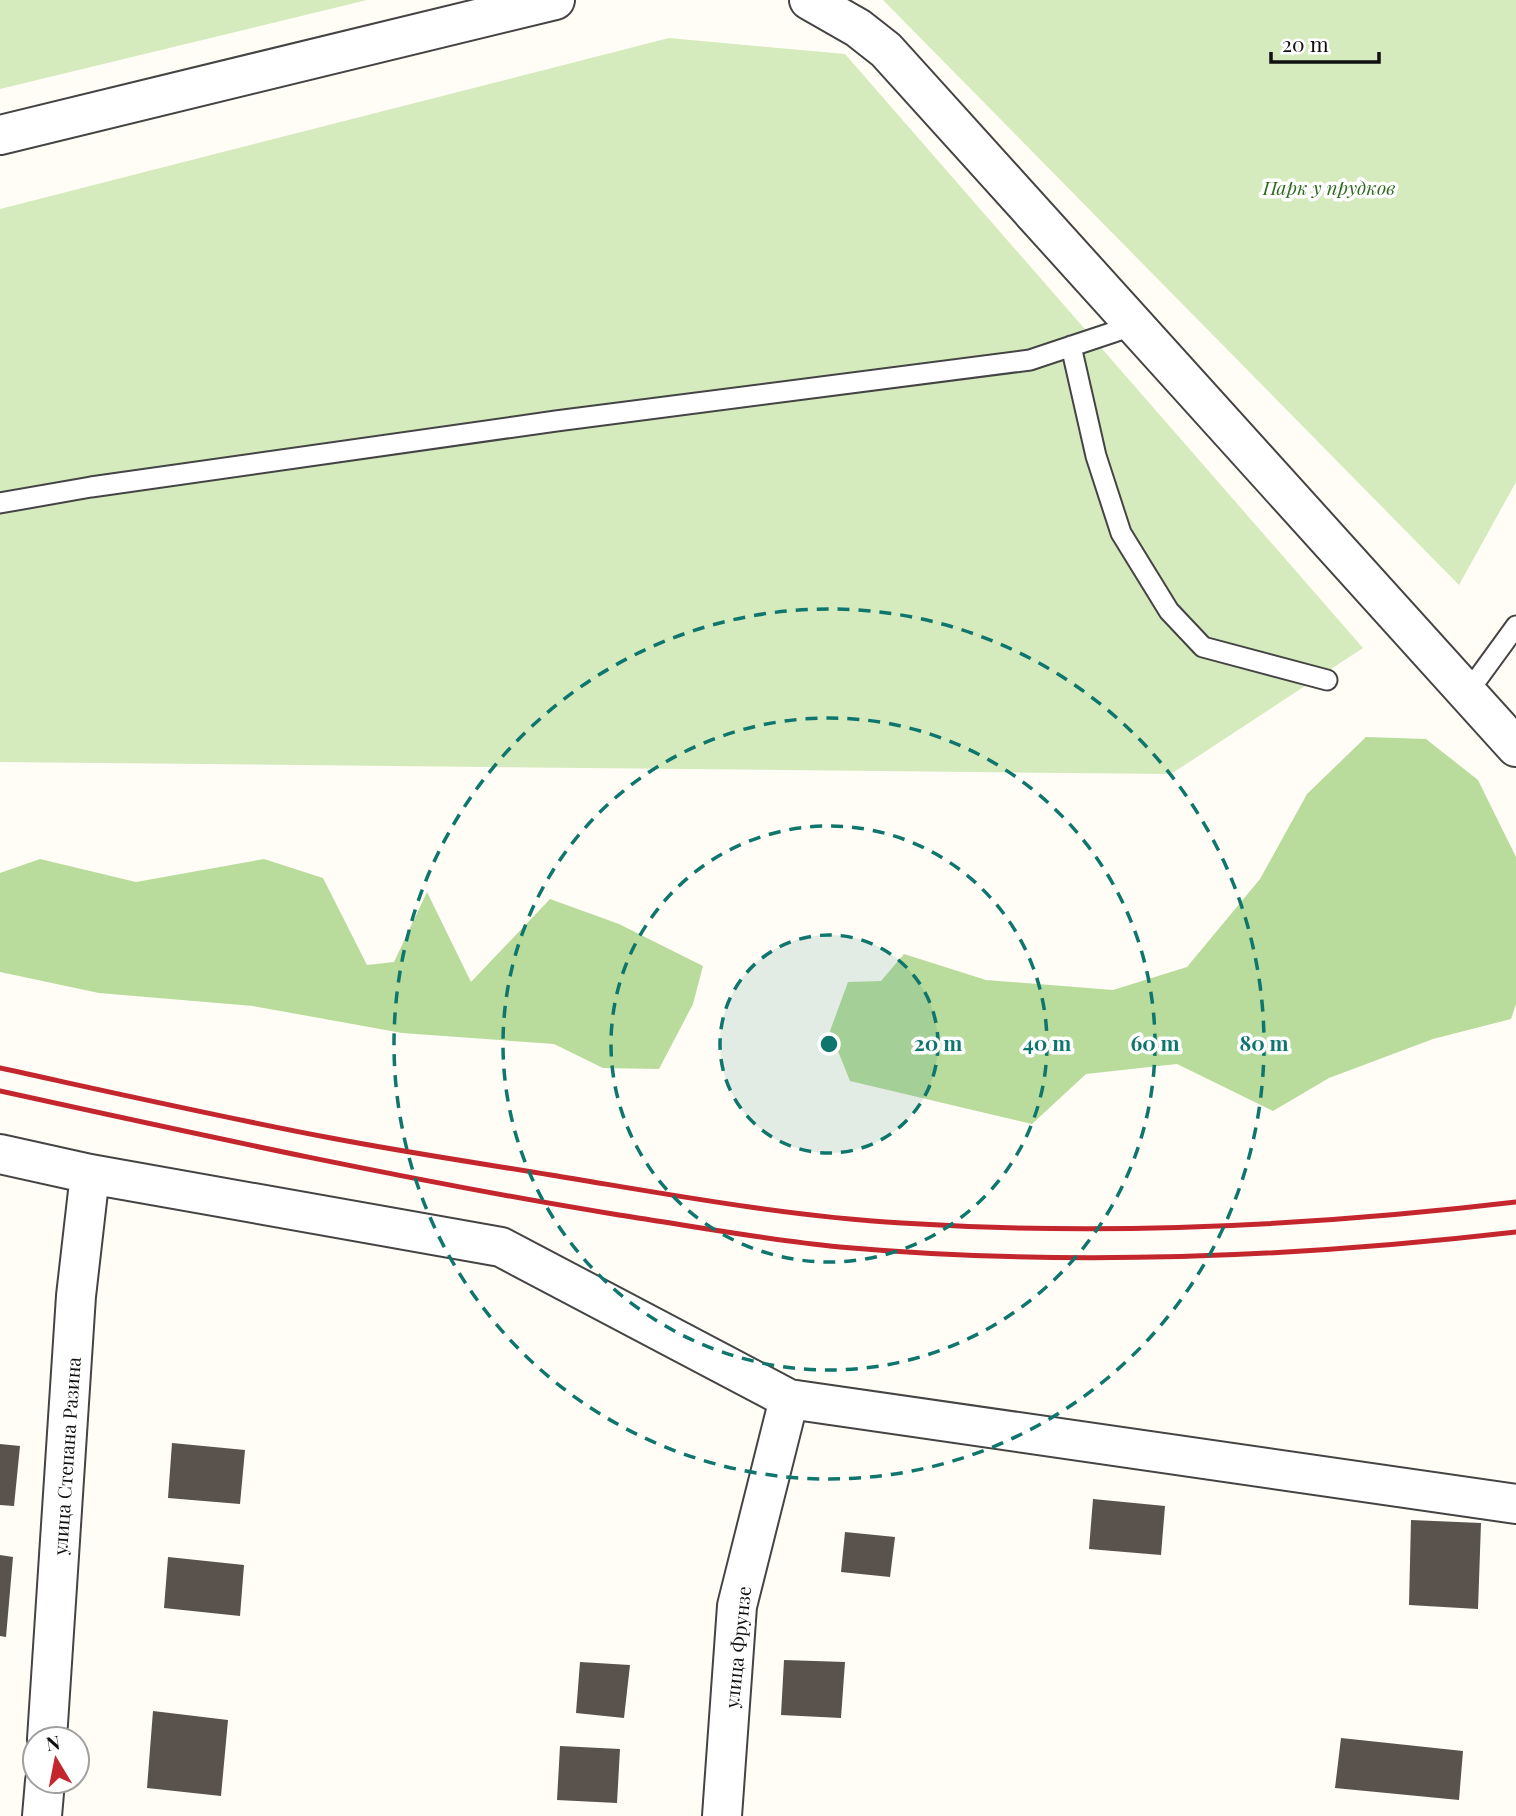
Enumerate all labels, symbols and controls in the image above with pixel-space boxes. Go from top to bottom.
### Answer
scale bar [1271,21,1380,65]
text: 20 m [1282,29,1329,57]
park label: Парк у прудков [1262,174,1395,200]
text: 20 m [914,1028,962,1056]
text: 40 m [1023,1028,1071,1056]
text: 60 m [1130,1028,1180,1056]
text: 80 m [1239,1028,1289,1056]
centre of rings [817,1032,841,1056]
street label: улица Степана Разина [46,1356,86,1557]
street label: улица Фрунзе [718,1585,756,1710]
north arrow [21,1725,91,1795]
text: N [44,1728,62,1756]

